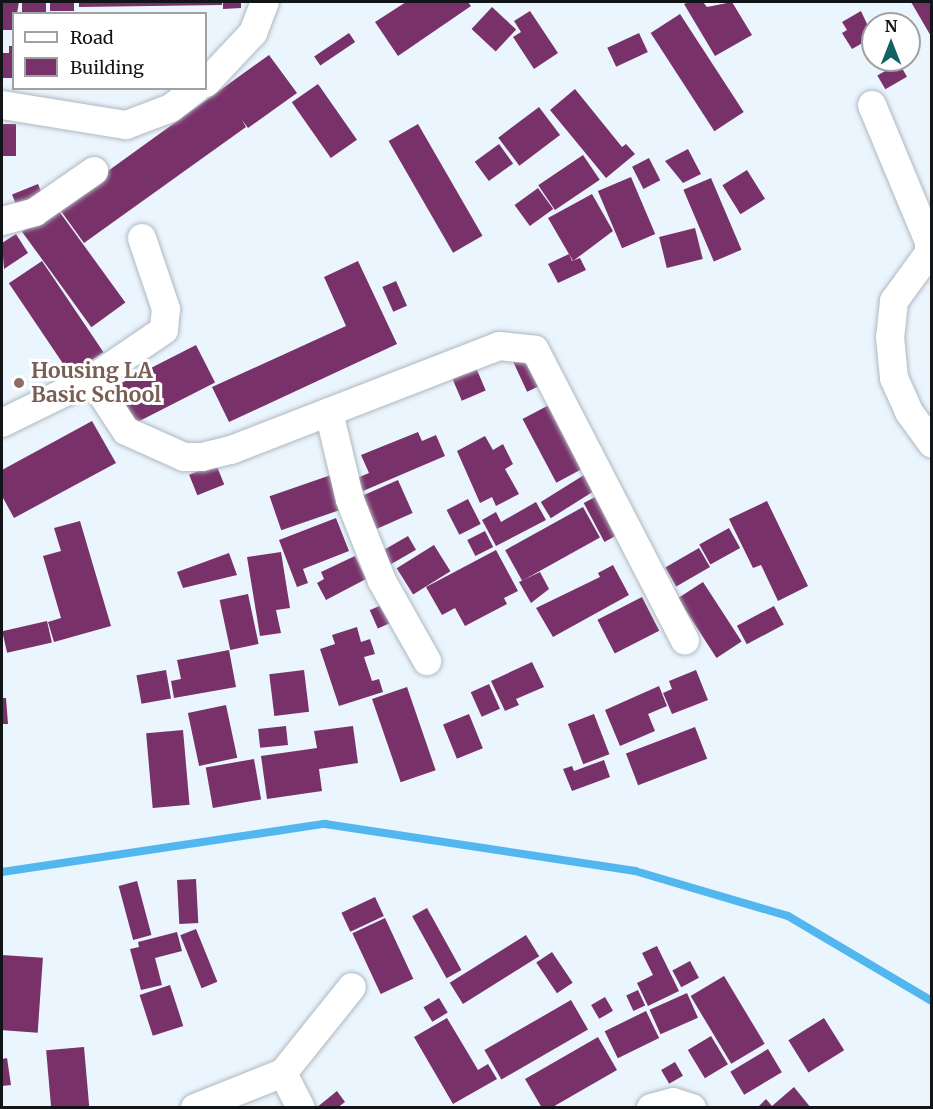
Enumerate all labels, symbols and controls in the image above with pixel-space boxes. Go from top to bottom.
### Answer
legend [12,12,207,90]
north arrow [861,12,921,72]
text: N [885,16,897,36]
text: Road [70,26,114,49]
text: Building [70,56,144,79]
place label: Housing LA Basic School [31,358,161,408]
marker: Housing LA Basic School [12,376,26,390]

